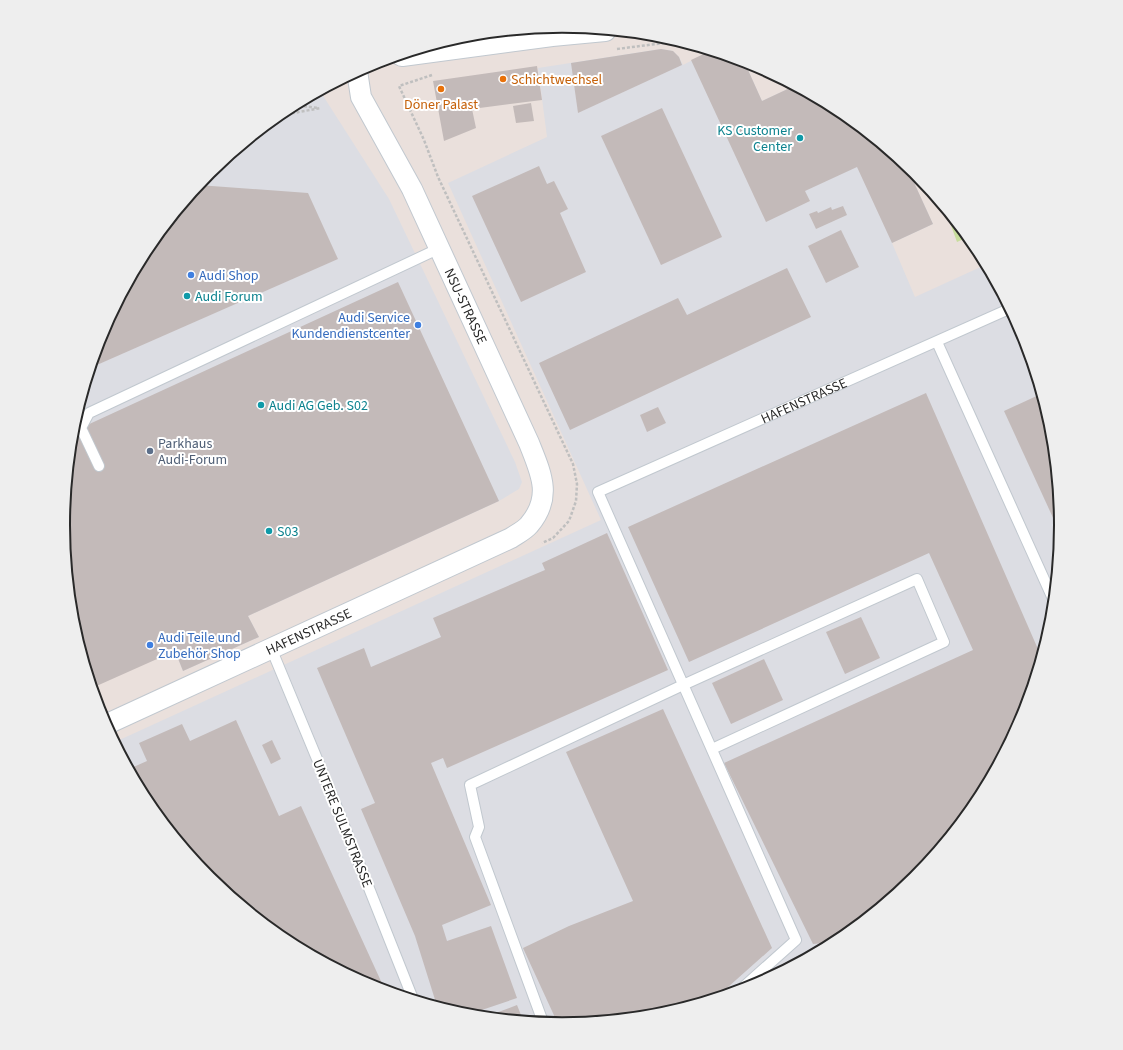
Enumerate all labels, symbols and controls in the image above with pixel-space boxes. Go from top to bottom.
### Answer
place label: Schichtwechsel [511,70,602,90]
marker: Schichtwechsel [498,74,508,84]
marker: Döner Palast [436,84,446,94]
place label: Döner Palast [404,95,478,115]
place label: KS Customer Center [717,121,792,157]
marker: KS Customer Center [795,133,805,143]
street label: NSU-STRASSE [439,265,491,348]
place label: Audi Shop [199,266,259,286]
marker: Audi Shop [186,270,196,280]
place label: Audi Forum [195,287,263,307]
marker: Audi Forum [182,291,192,301]
place label: Audi Service Kundendienstcenter [291,308,410,344]
marker: Audi Service Kundendienstcenter [413,320,423,330]
street label: HAFENSTRASSE [758,373,850,429]
place label: Audi AG Geb. S02 [269,396,368,416]
marker: Audi AG Geb. S02 [256,400,266,410]
place label: Parkhaus Audi-Forum [158,434,227,470]
marker: Parkhaus Audi-Forum [145,446,155,456]
place label: S03 [277,522,298,542]
marker: S03 [264,526,274,536]
street label: HAFENSTRASSE [263,604,355,661]
place label: Audi Teile und Zubehör Shop [158,628,241,664]
marker: Audi Teile und Zubehör Shop [145,640,155,650]
street label: UNTERE SULMSTRASSE [307,756,377,891]

